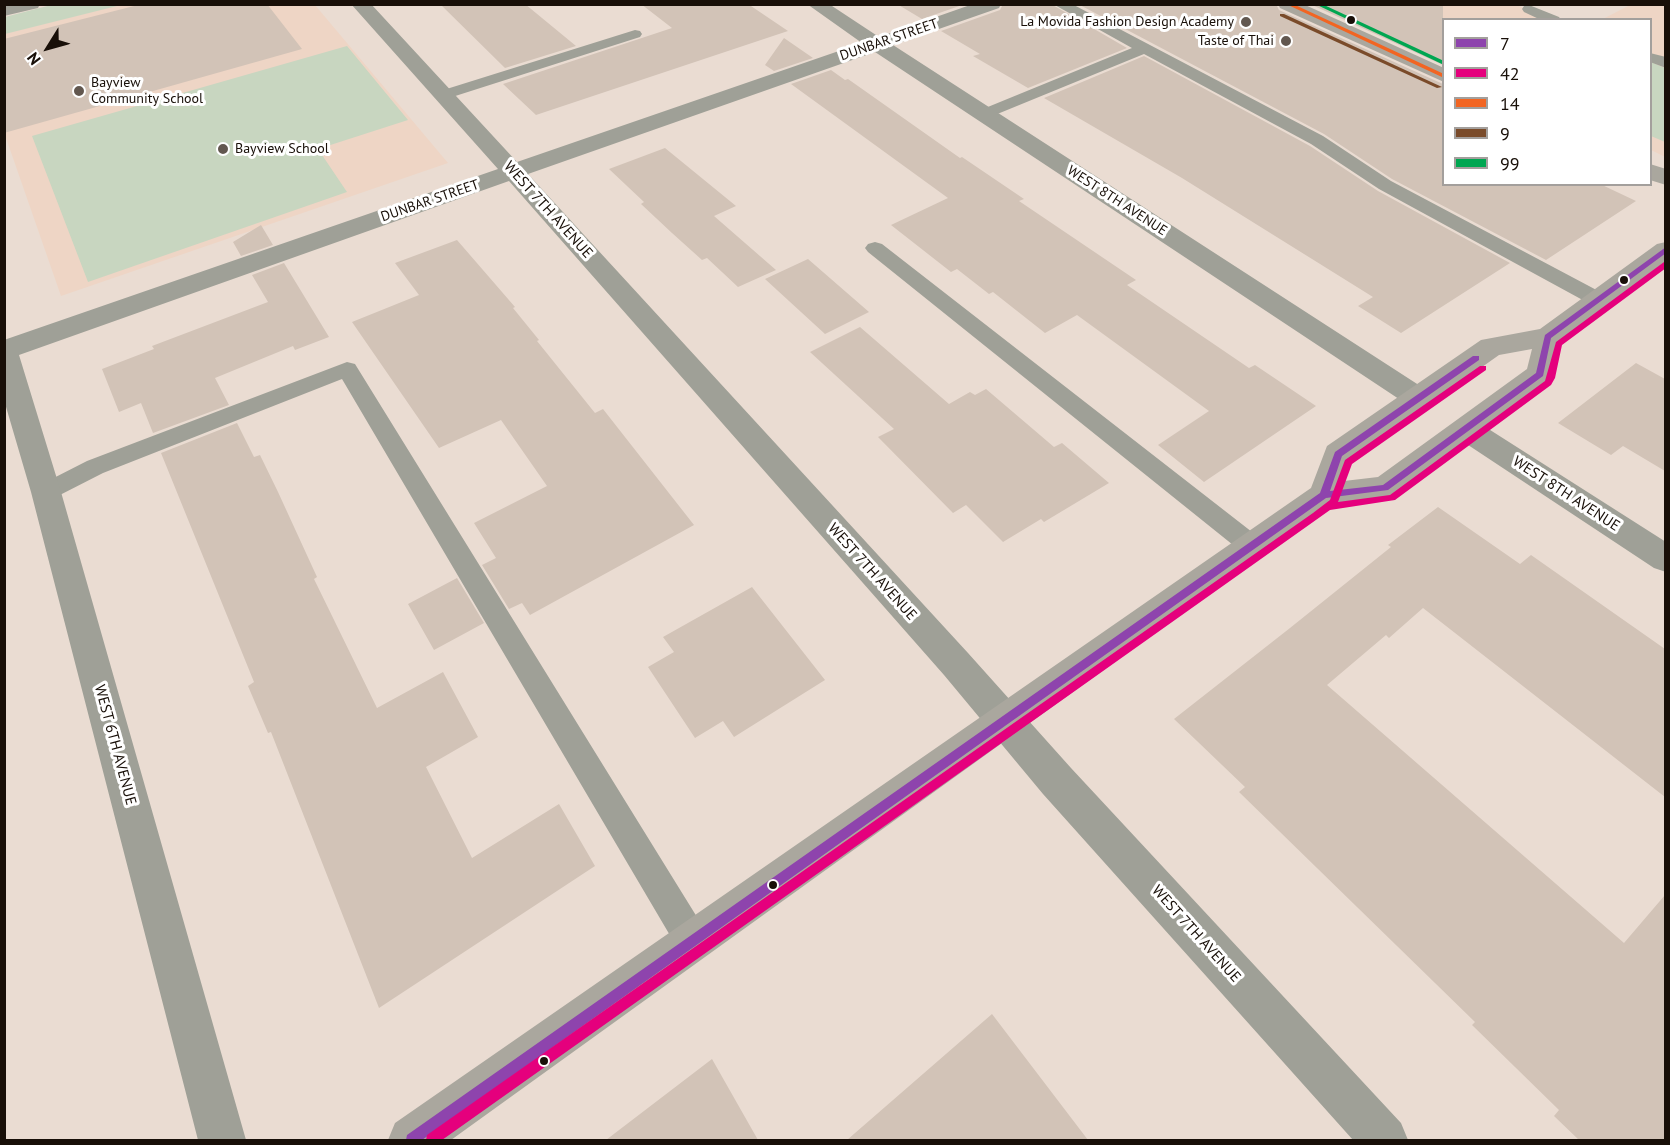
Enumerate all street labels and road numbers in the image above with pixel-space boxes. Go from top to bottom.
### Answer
street label: DUNBAR STREET [838,15,940,65]
street label: WEST 7TH AVENUE [500,158,596,262]
street label: WEST 8TH AVENUE [1064,162,1170,240]
street label: DUNBAR STREET [379,176,481,226]
street label: WEST 8TH AVENUE [1509,453,1623,535]
street label: WEST 7TH AVENUE [824,520,920,624]
street label: WEST 6TH AVENUE [90,683,140,807]
street label: WEST 7TH AVENUE [1148,882,1244,986]

